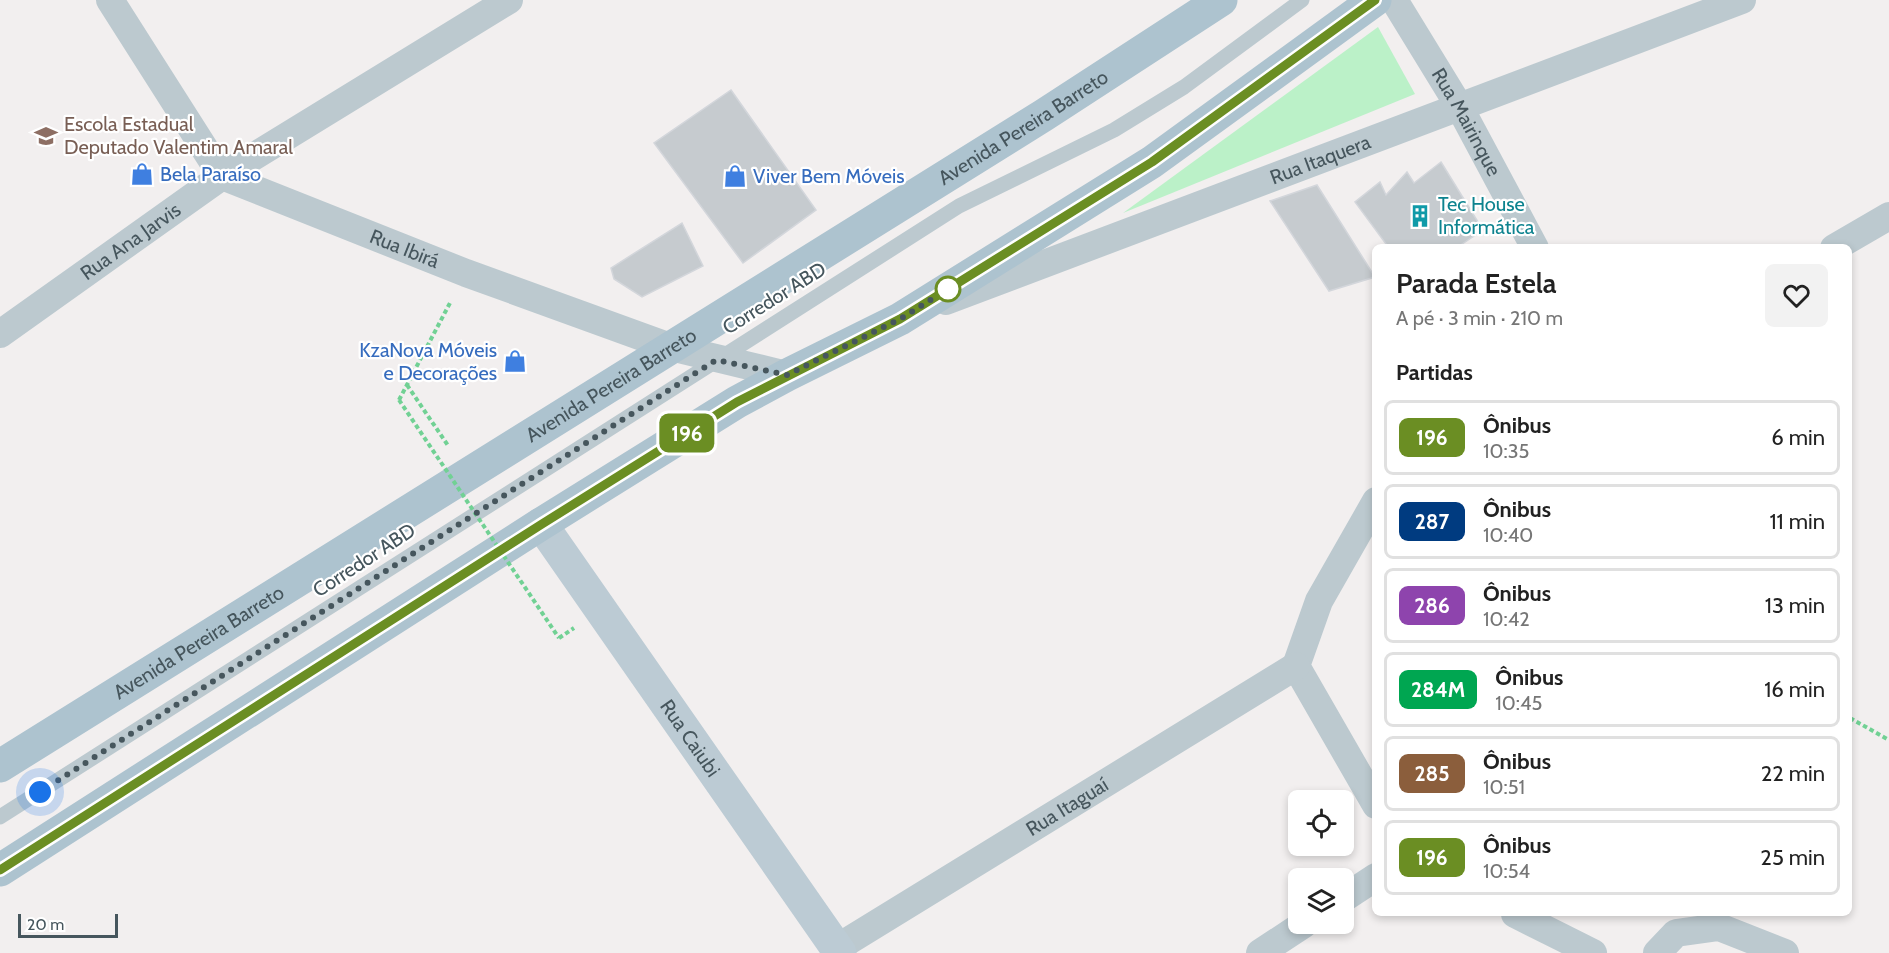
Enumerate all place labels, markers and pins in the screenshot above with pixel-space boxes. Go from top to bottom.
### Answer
place label: Escola Estadual Deputado Valentim Amaral [64,112,293,159]
school or university icon: Escola Estadual Deputado Valentim Amaral [33,123,59,149]
shop icon: Bela Paraíso [129,161,155,187]
place label: Bela Paraíso [160,162,261,186]
shop icon: Viver Bem Móveis [722,163,748,189]
place label: Viver Bem Móveis [753,164,905,188]
place label: Tec House Informática [1438,192,1535,239]
building icon: Tec House Informática [1407,203,1433,229]
unlabelled marker [935,276,961,302]
place label: KzaNova Móveis e Decorações [359,338,497,385]
shop icon: KzaNova Móveis e Decorações [502,348,528,374]

